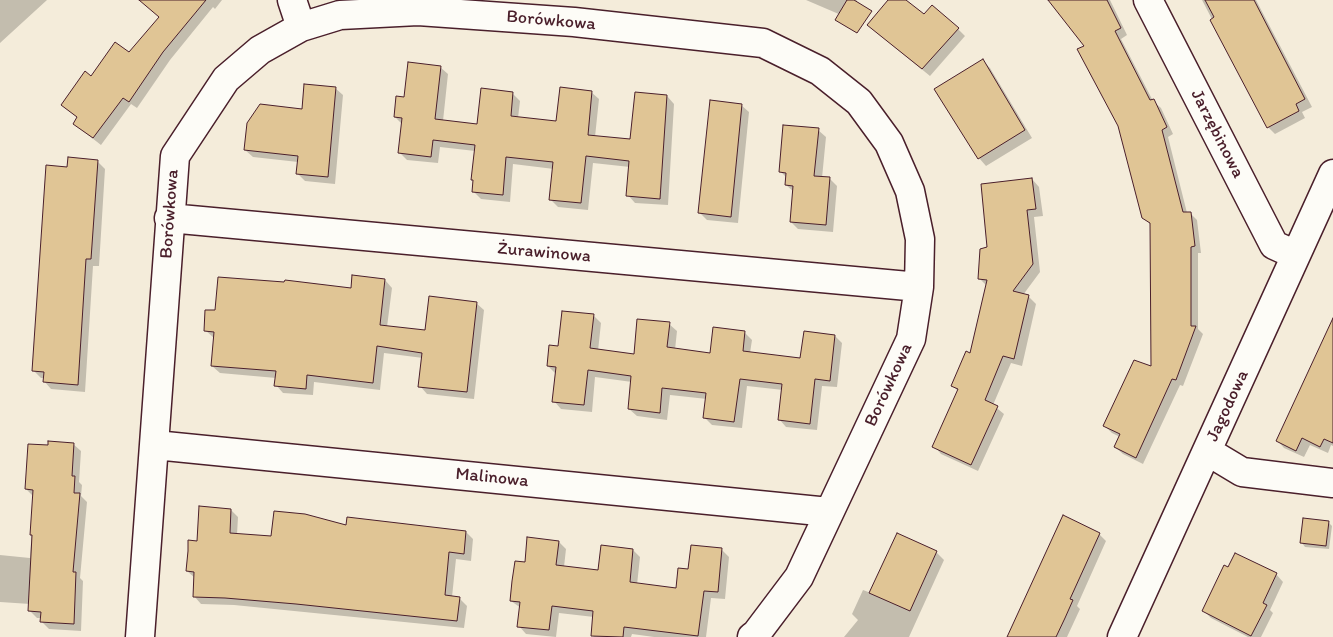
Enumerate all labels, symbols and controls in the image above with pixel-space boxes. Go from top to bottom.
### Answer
street label: Borówkowa [505,6,597,36]
street label: Jarzębinowa [1185,86,1249,182]
street label: Borówkowa [156,169,184,259]
street label: Żurawinowa [496,238,592,268]
street label: Borówkowa [860,340,918,430]
street label: Jagodowa [1202,367,1254,445]
street label: Malinowa [454,463,530,493]

